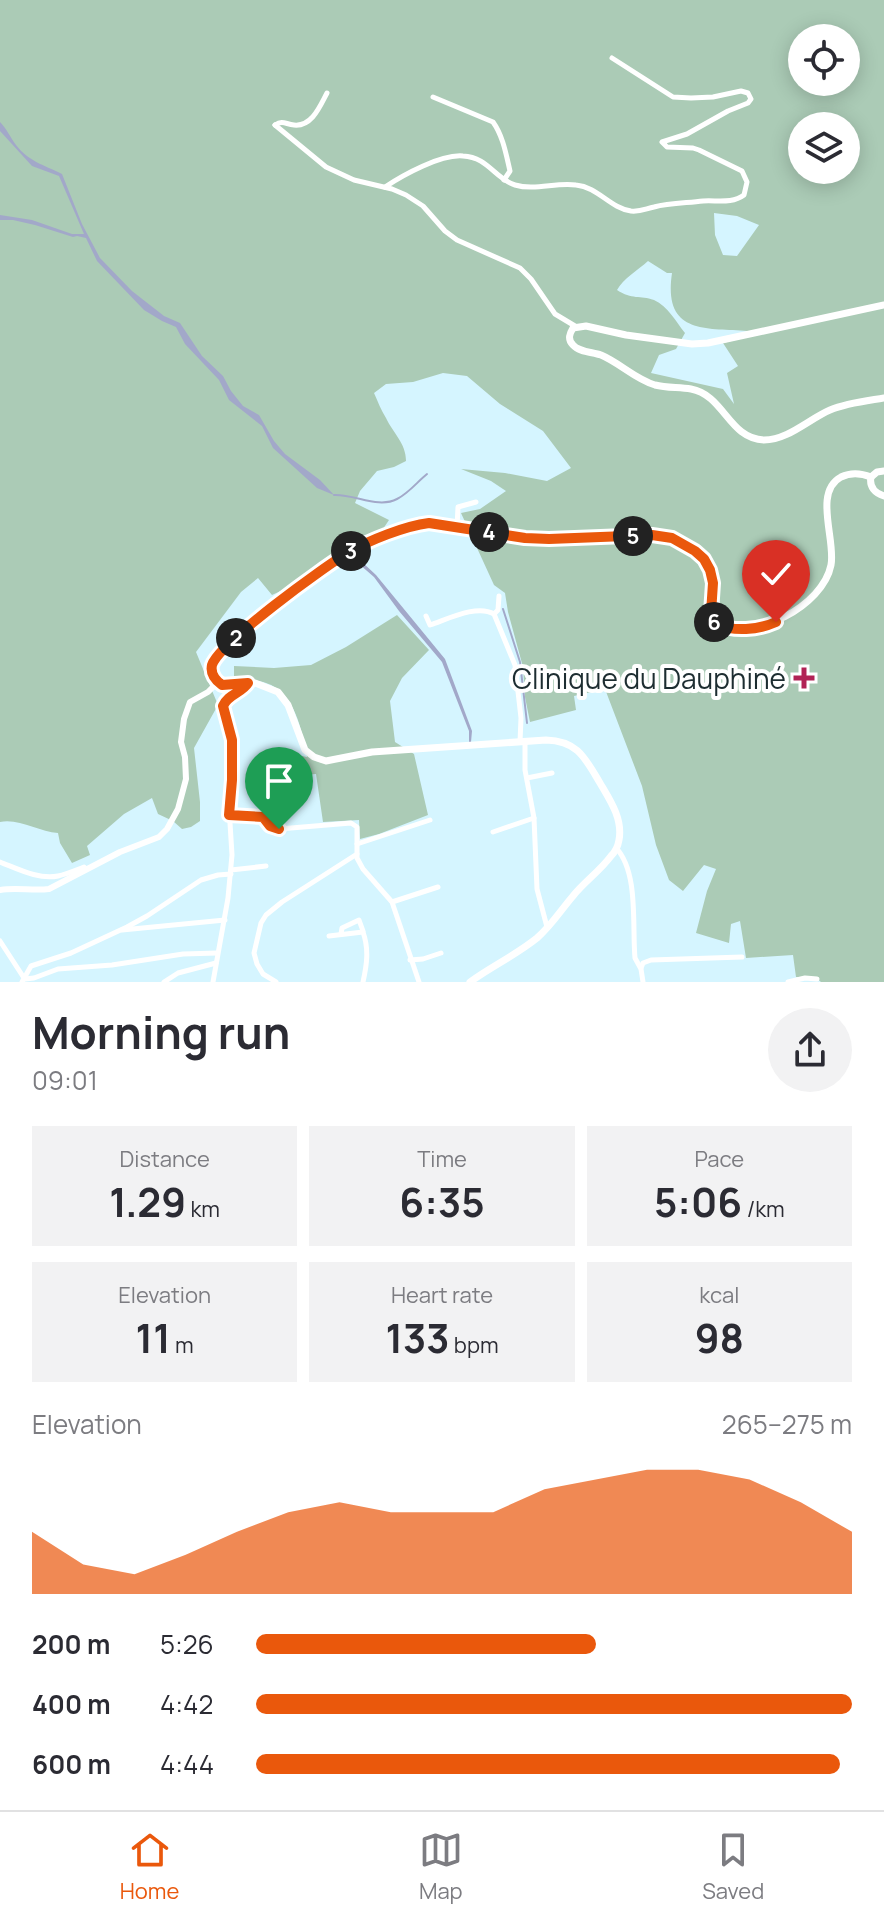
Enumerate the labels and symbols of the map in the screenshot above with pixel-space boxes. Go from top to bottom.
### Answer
pin: 4 [469,512,509,552]
pin: 5 [613,516,653,556]
pin: 3 [331,531,371,571]
pin [742,540,810,622]
pin: 6 [694,602,734,642]
pin: 2 [216,618,256,658]
place label: Clinique du Dauphiné [512,659,786,697]
marker: Clinique du Dauphiné [793,667,815,689]
pin [245,747,313,829]

